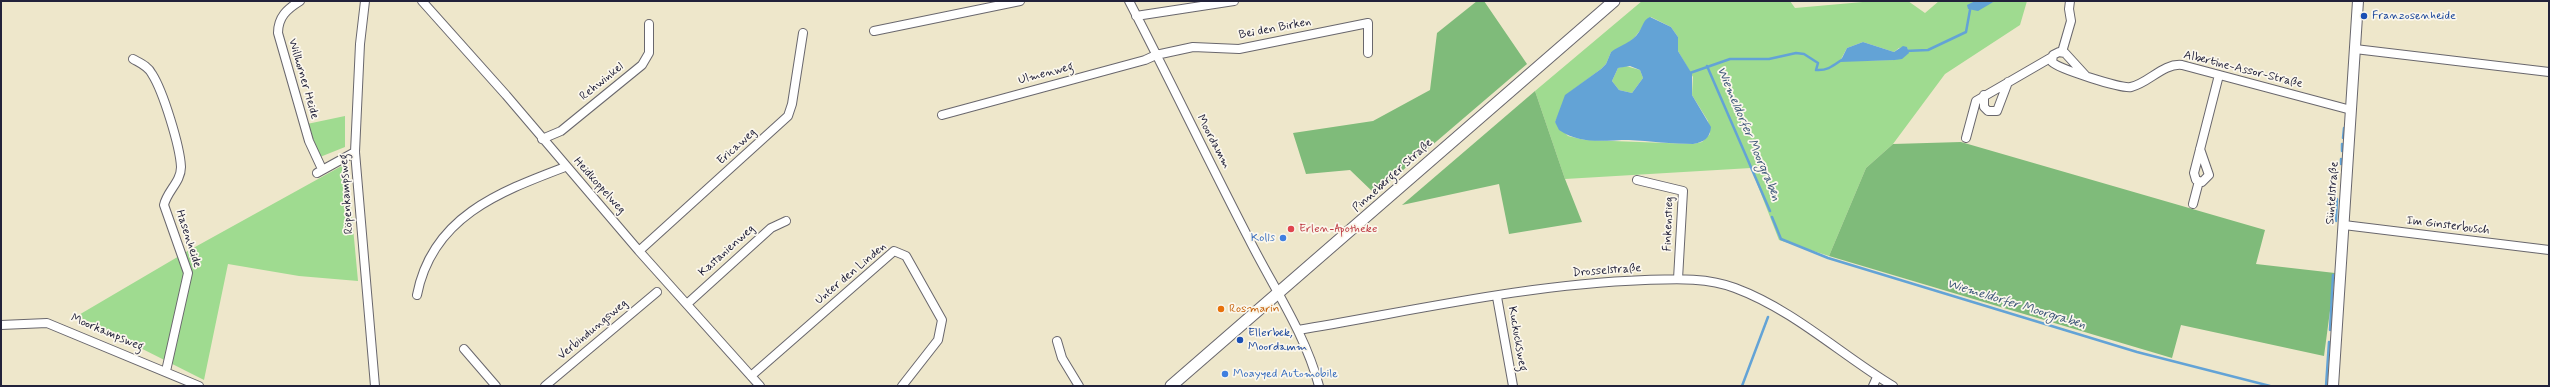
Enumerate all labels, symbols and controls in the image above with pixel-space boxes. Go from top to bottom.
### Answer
place label: Franzosenheide [2372,9,2456,23]
marker: Franzosenheide [2359,11,2369,21]
street label: Bei den Birken [1238,15,1312,43]
street label: Willhorner Heide [285,37,321,121]
street label: Albertine-Assor-Straße [2182,48,2304,92]
street label: Rehwinkel [577,60,627,104]
street label: Ulmenweg [1017,60,1075,88]
water label: Wiemeldorfer Moorgraben [1713,65,1783,203]
street label: Moordamm [1193,113,1233,171]
street label: Ericaweg [714,126,760,168]
street label: Pinneberger Straße [1350,136,1436,216]
street label: Röpenkampsweg [337,153,357,235]
street label: Heidkoppelweg [570,155,628,217]
street label: Süntelstraße [2324,161,2342,225]
street label: Finkenstieg [1661,196,1677,252]
street label: Hasenheide [172,208,204,270]
street label: Im Ginsterbusch [2406,214,2490,238]
street label: Kastanienweg [696,222,758,280]
place label: Erlen-Apotheke [1299,222,1377,236]
marker: Erlen-Apotheke [1286,224,1296,234]
place label: Kolls [1251,231,1275,245]
marker: Kolls [1278,233,1288,243]
street label: Unter den Linden [812,240,890,308]
street label: Drosselstraße [1572,261,1642,281]
water label: Wiemeldorfer Moorgraben [1945,276,2087,334]
street label: Verbindungsweg [555,297,631,363]
place label: Rosmarin [1229,302,1280,316]
marker: Rosmarin [1216,304,1226,314]
street label: Kuckucksweg [1504,305,1530,373]
street label: Moorkampsweg [68,311,146,355]
place label: Ellerbek, Moordamm [1248,326,1307,354]
marker: Ellerbek, Moordamm [1235,335,1245,345]
place label: Moayyed Automobile [1233,367,1338,381]
marker: Moayyed Automobile [1220,369,1230,379]

